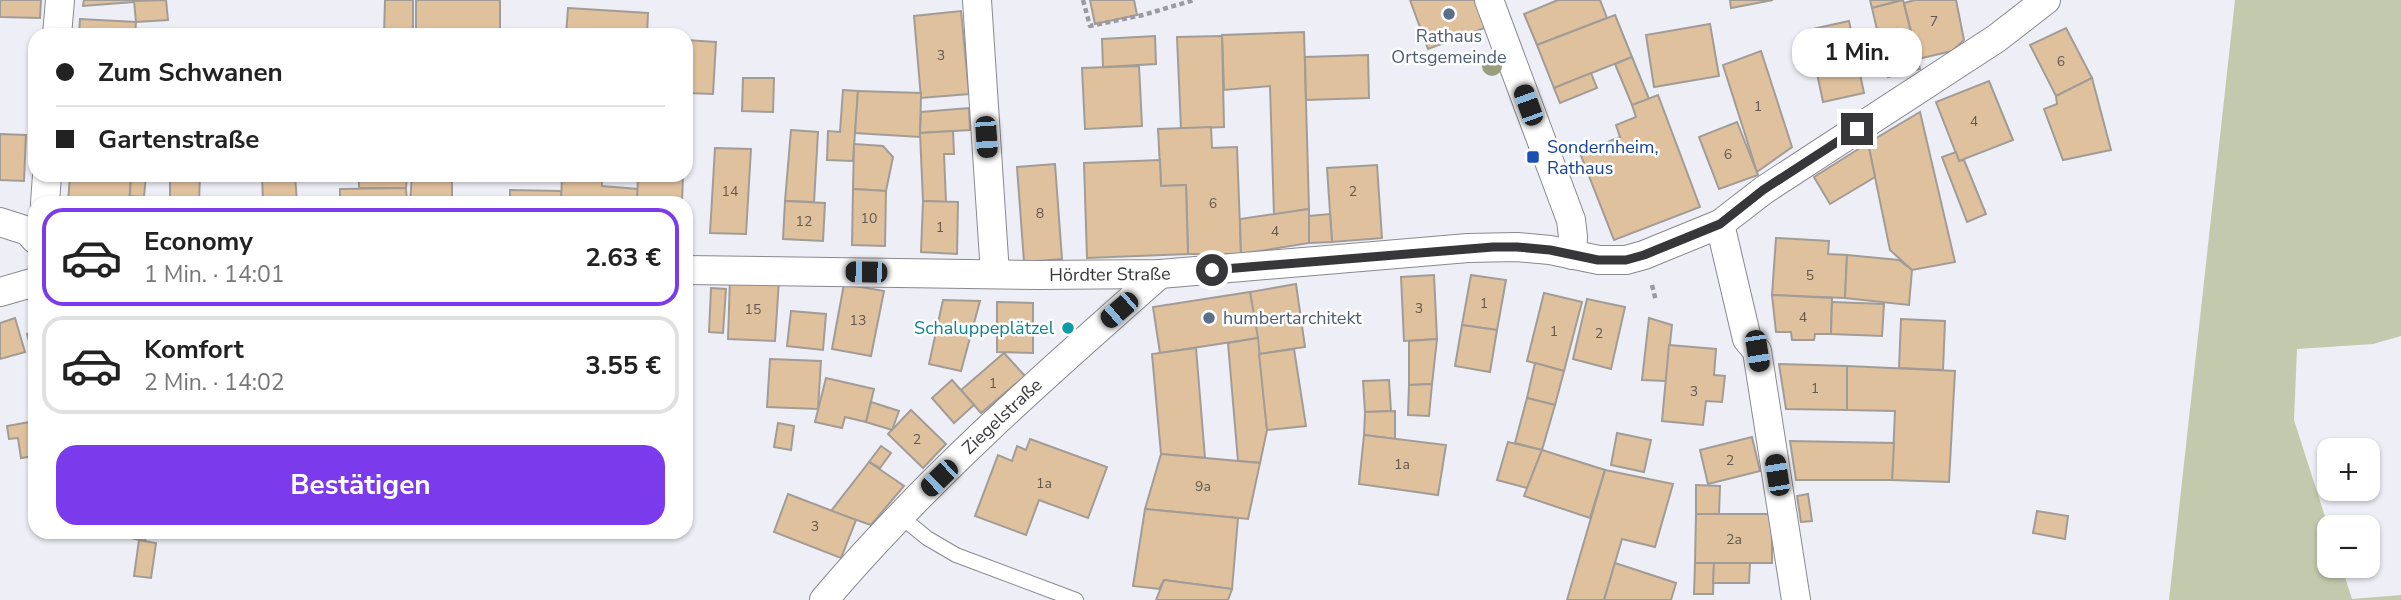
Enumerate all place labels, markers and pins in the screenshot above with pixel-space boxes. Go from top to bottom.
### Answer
marker: Rathaus Ortsgemeinde [1441,6,1457,22]
place label: Rathaus Ortsgemeinde [1391,24,1507,69]
place label: Sondernheim, Rathaus [1547,135,1659,180]
marker: Sondernheim, Rathaus [1525,149,1541,165]
place label: humbertarchitekt [1223,306,1362,330]
marker: humbertarchitekt [1201,310,1217,326]
place label: Schaluppeplätzel [914,316,1055,340]
marker: Schaluppeplätzel [1060,320,1076,336]

